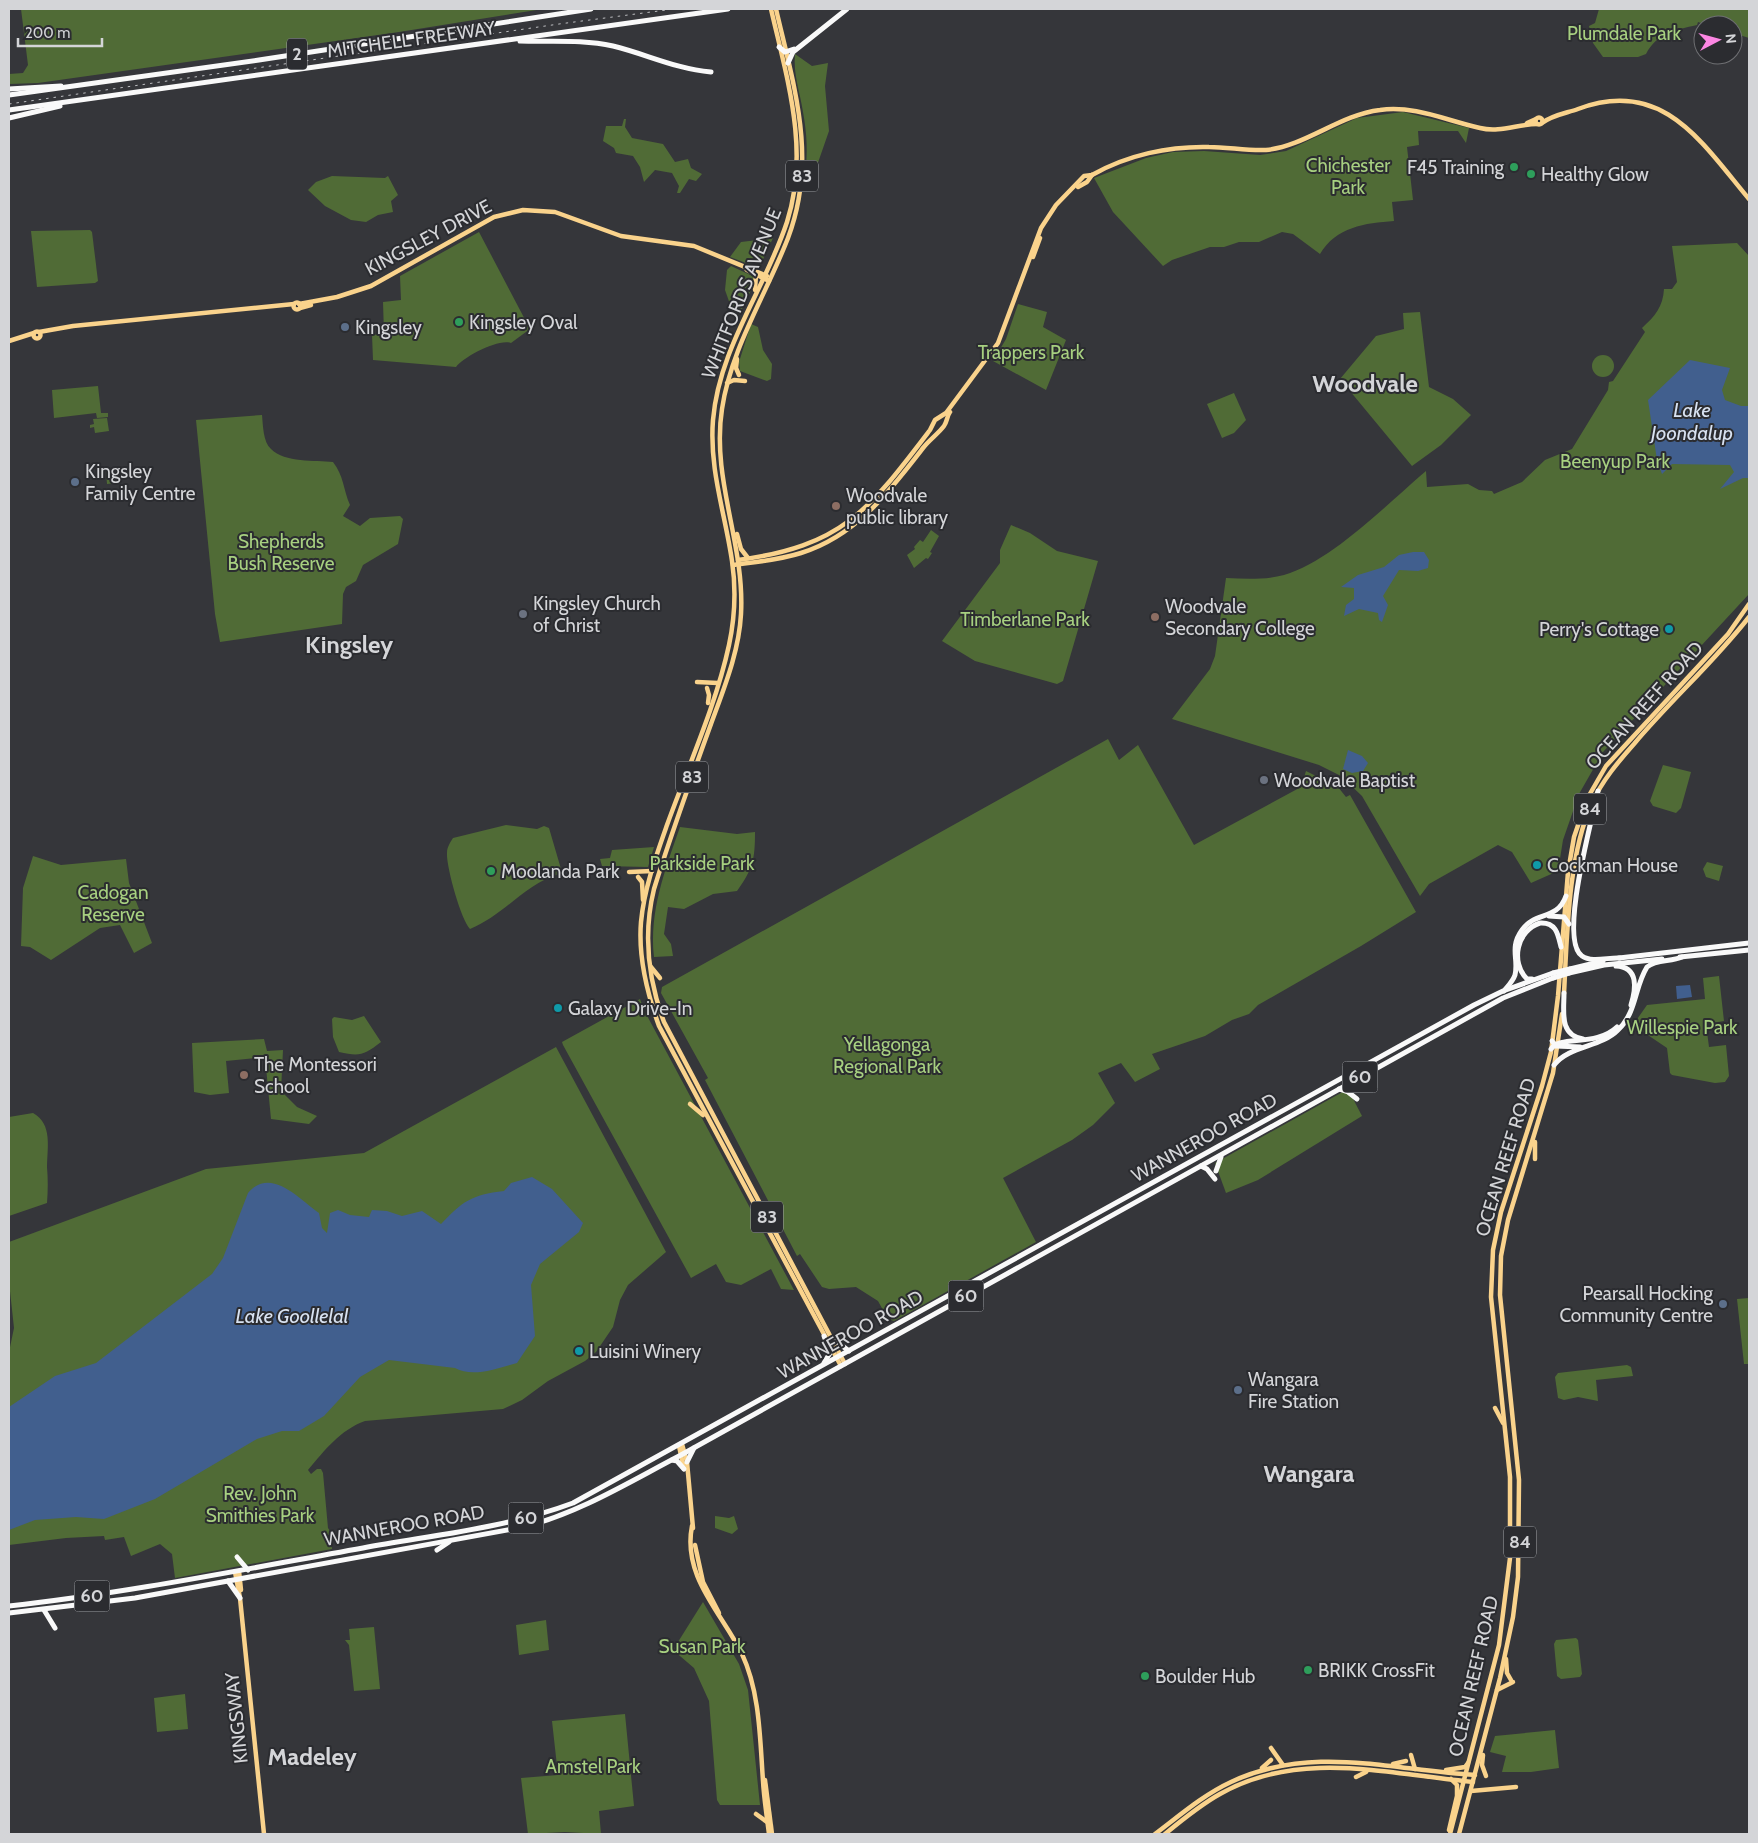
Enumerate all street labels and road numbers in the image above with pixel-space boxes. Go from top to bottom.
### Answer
street label: MITCHELL FREEWAY [325,16,497,63]
road number: 2 [287,39,307,70]
road number: 83 [786,160,818,192]
street label: KINGSLEY DRIVE [361,194,496,280]
street label: WHITFORDS AVENUE [697,205,786,382]
street label: OCEAN REEF ROAD [1581,636,1708,774]
road number: 83 [676,762,708,792]
road number: 84 [1574,794,1606,824]
road number: 60 [1342,1062,1378,1092]
street label: OCEAN REEF ROAD [1470,1075,1541,1239]
street label: WANNEROO ROAD [1128,1088,1281,1187]
road number: 83 [751,1202,783,1232]
road number: 60 [948,1280,984,1312]
street label: WANNEROO ROAD [774,1285,927,1384]
street label: WANNEROO ROAD [322,1500,486,1551]
road number: 60 [508,1502,544,1534]
road number: 84 [1504,1526,1536,1558]
road number: 60 [74,1580,110,1612]
street label: OCEAN REEF ROAD [1444,1593,1503,1759]
street label: KINGSWAY [220,1671,253,1765]

